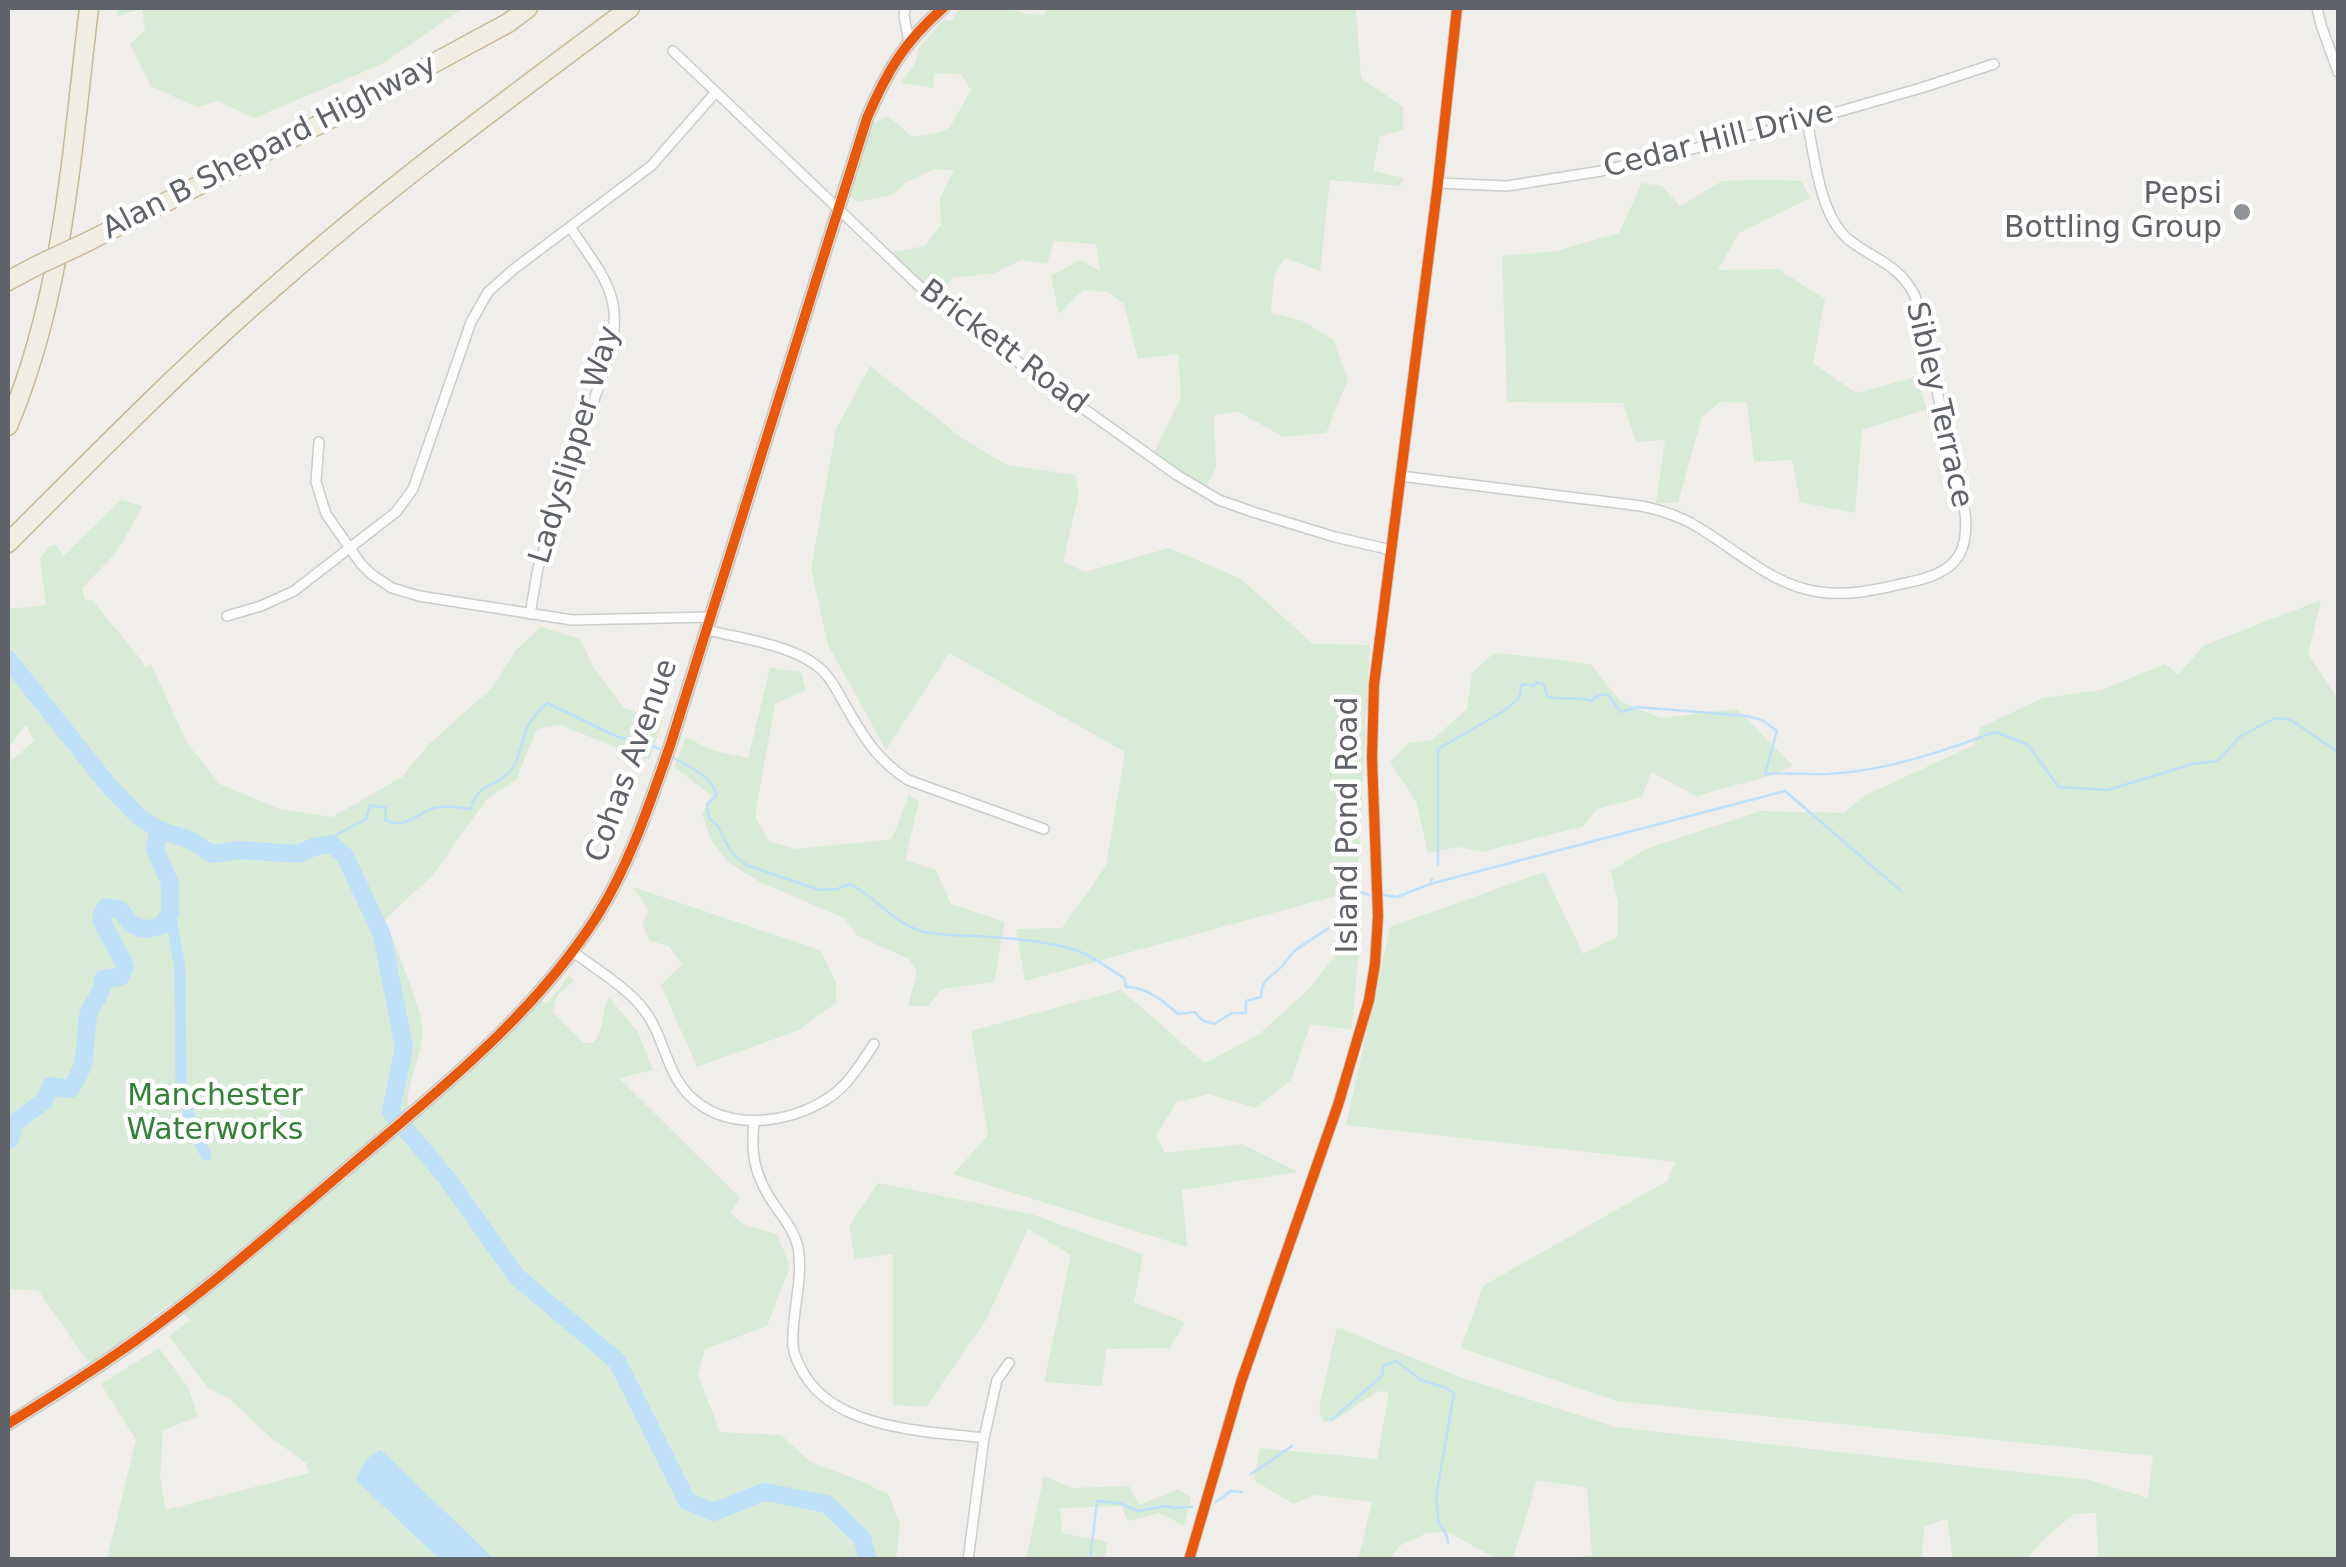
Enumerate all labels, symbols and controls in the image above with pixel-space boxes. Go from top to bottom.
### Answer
street label: Alan B Shepard Highway [97,48,443,248]
street label: Cedar Hill Drive [1600,95,1838,187]
place label: Pepsi Bottling Group [2004,177,2222,248]
marker: Pepsi Bottling Group [2231,201,2253,223]
street label: Brickett Road [912,273,1094,423]
street label: Sibley Terrace [1897,299,1979,511]
street label: Ladyslipper Way [523,322,629,568]
street label: Cohas Avenue [580,655,686,867]
street label: Island Pond Road [1331,696,1367,954]
park label: Manchester Waterworks [127,1079,303,1150]

